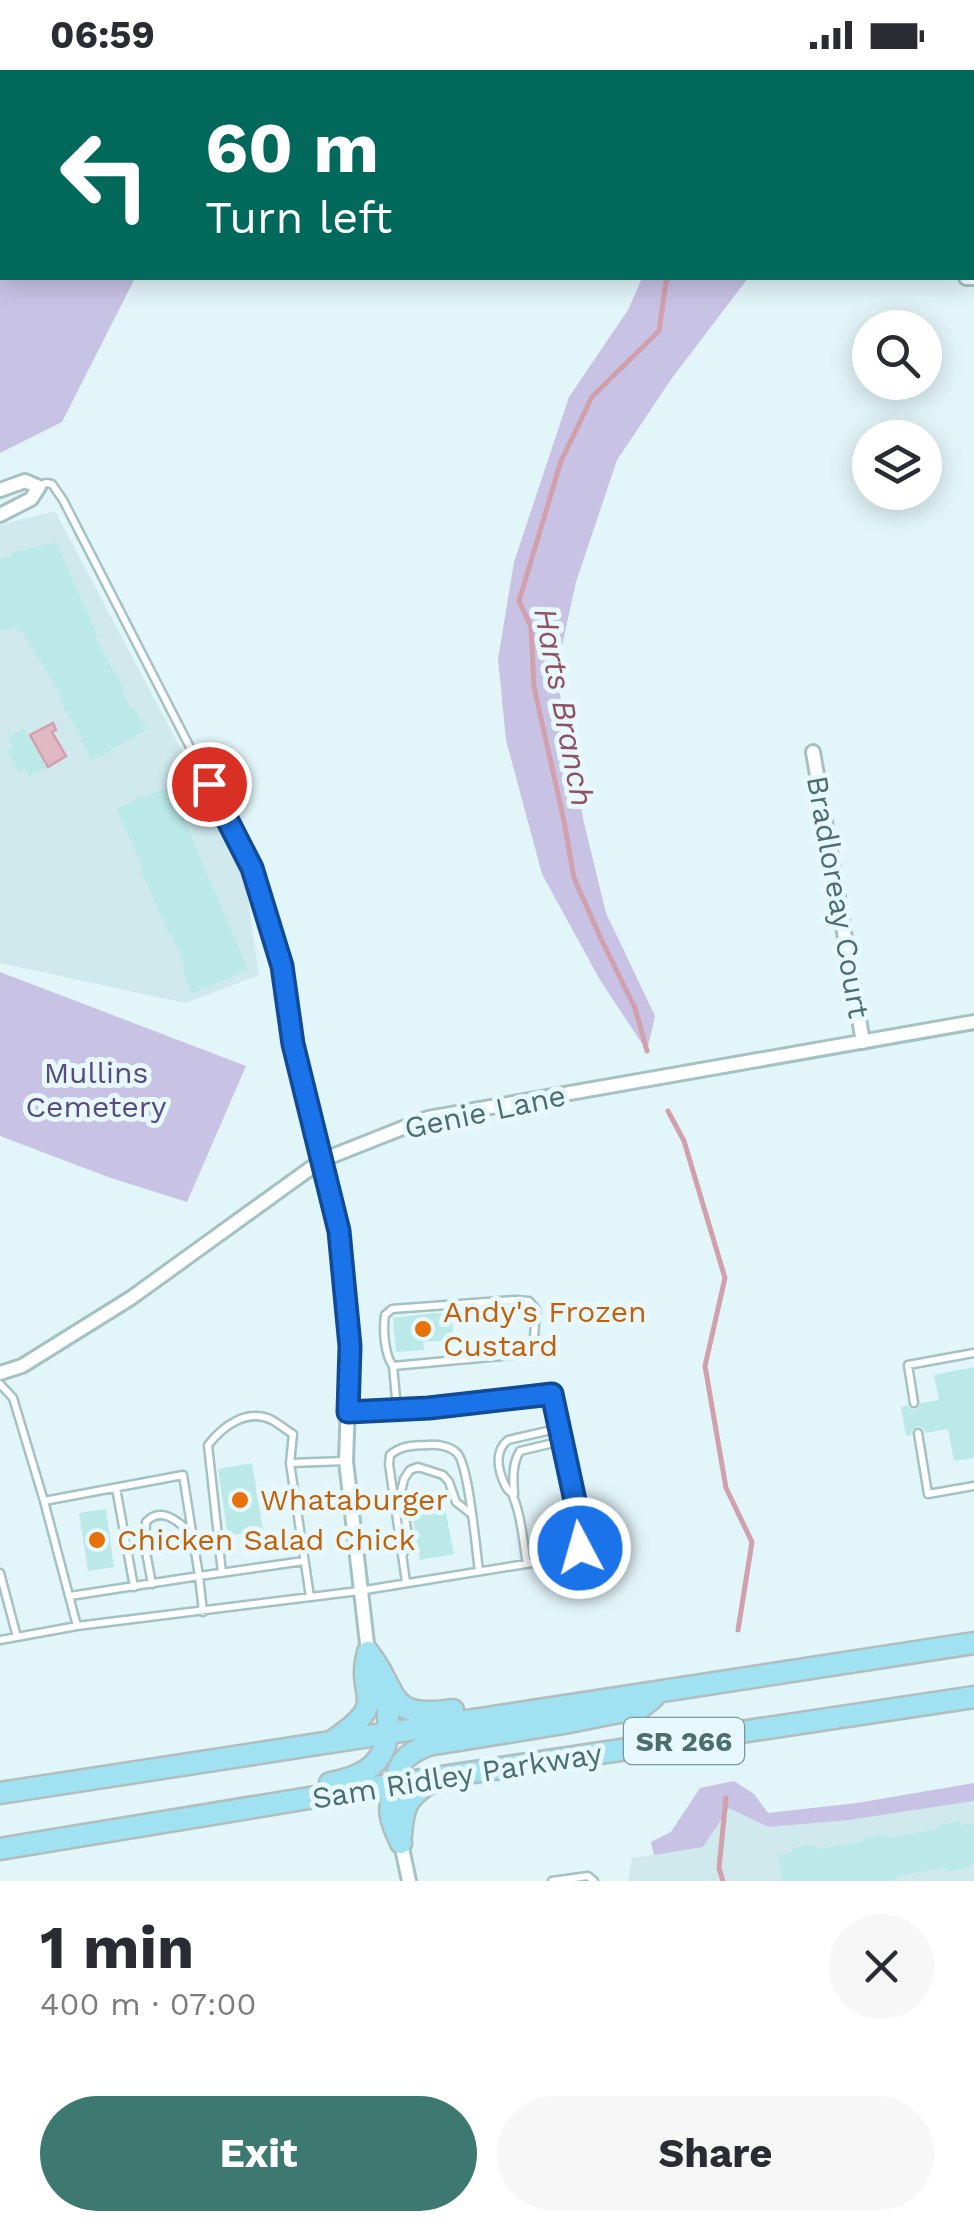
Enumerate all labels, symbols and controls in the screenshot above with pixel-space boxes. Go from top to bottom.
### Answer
text: 06:59 [50,13,155,57]
text: 60 m [205,107,379,189]
icon: left [40,110,170,240]
text: Turn left [205,191,392,244]
map controls [852,310,942,510]
button: search [852,310,942,400]
button: layers [852,420,942,510]
water label: Harts Branch [526,604,602,810]
pin [167,742,252,827]
icon: arrive [182,757,237,812]
street label: Bradloreay Court [800,773,877,1021]
park label: Mullins Cemetery [26,1055,167,1124]
street label: Genie Lane [401,1077,569,1146]
place label: Andy's Frozen Custard [443,1294,647,1363]
marker: Andy's Frozen Custard [412,1318,434,1340]
place label: Whataburger [260,1482,448,1517]
marker: Whataburger [229,1489,251,1511]
position arrow [528,1496,632,1600]
place label: Chicken Salad Chick [117,1522,416,1557]
marker: Chicken Salad Chick [86,1529,108,1551]
road number: SR 266 [624,1718,744,1764]
street label: Sam Ridley Parkway [310,1735,605,1816]
text: 1 min [40,1912,194,1983]
button: close [829,1914,934,2019]
text: 400 m · 07:00 [40,1985,256,2023]
button: Exit [40,2096,477,2211]
button: Share [497,2096,934,2211]

